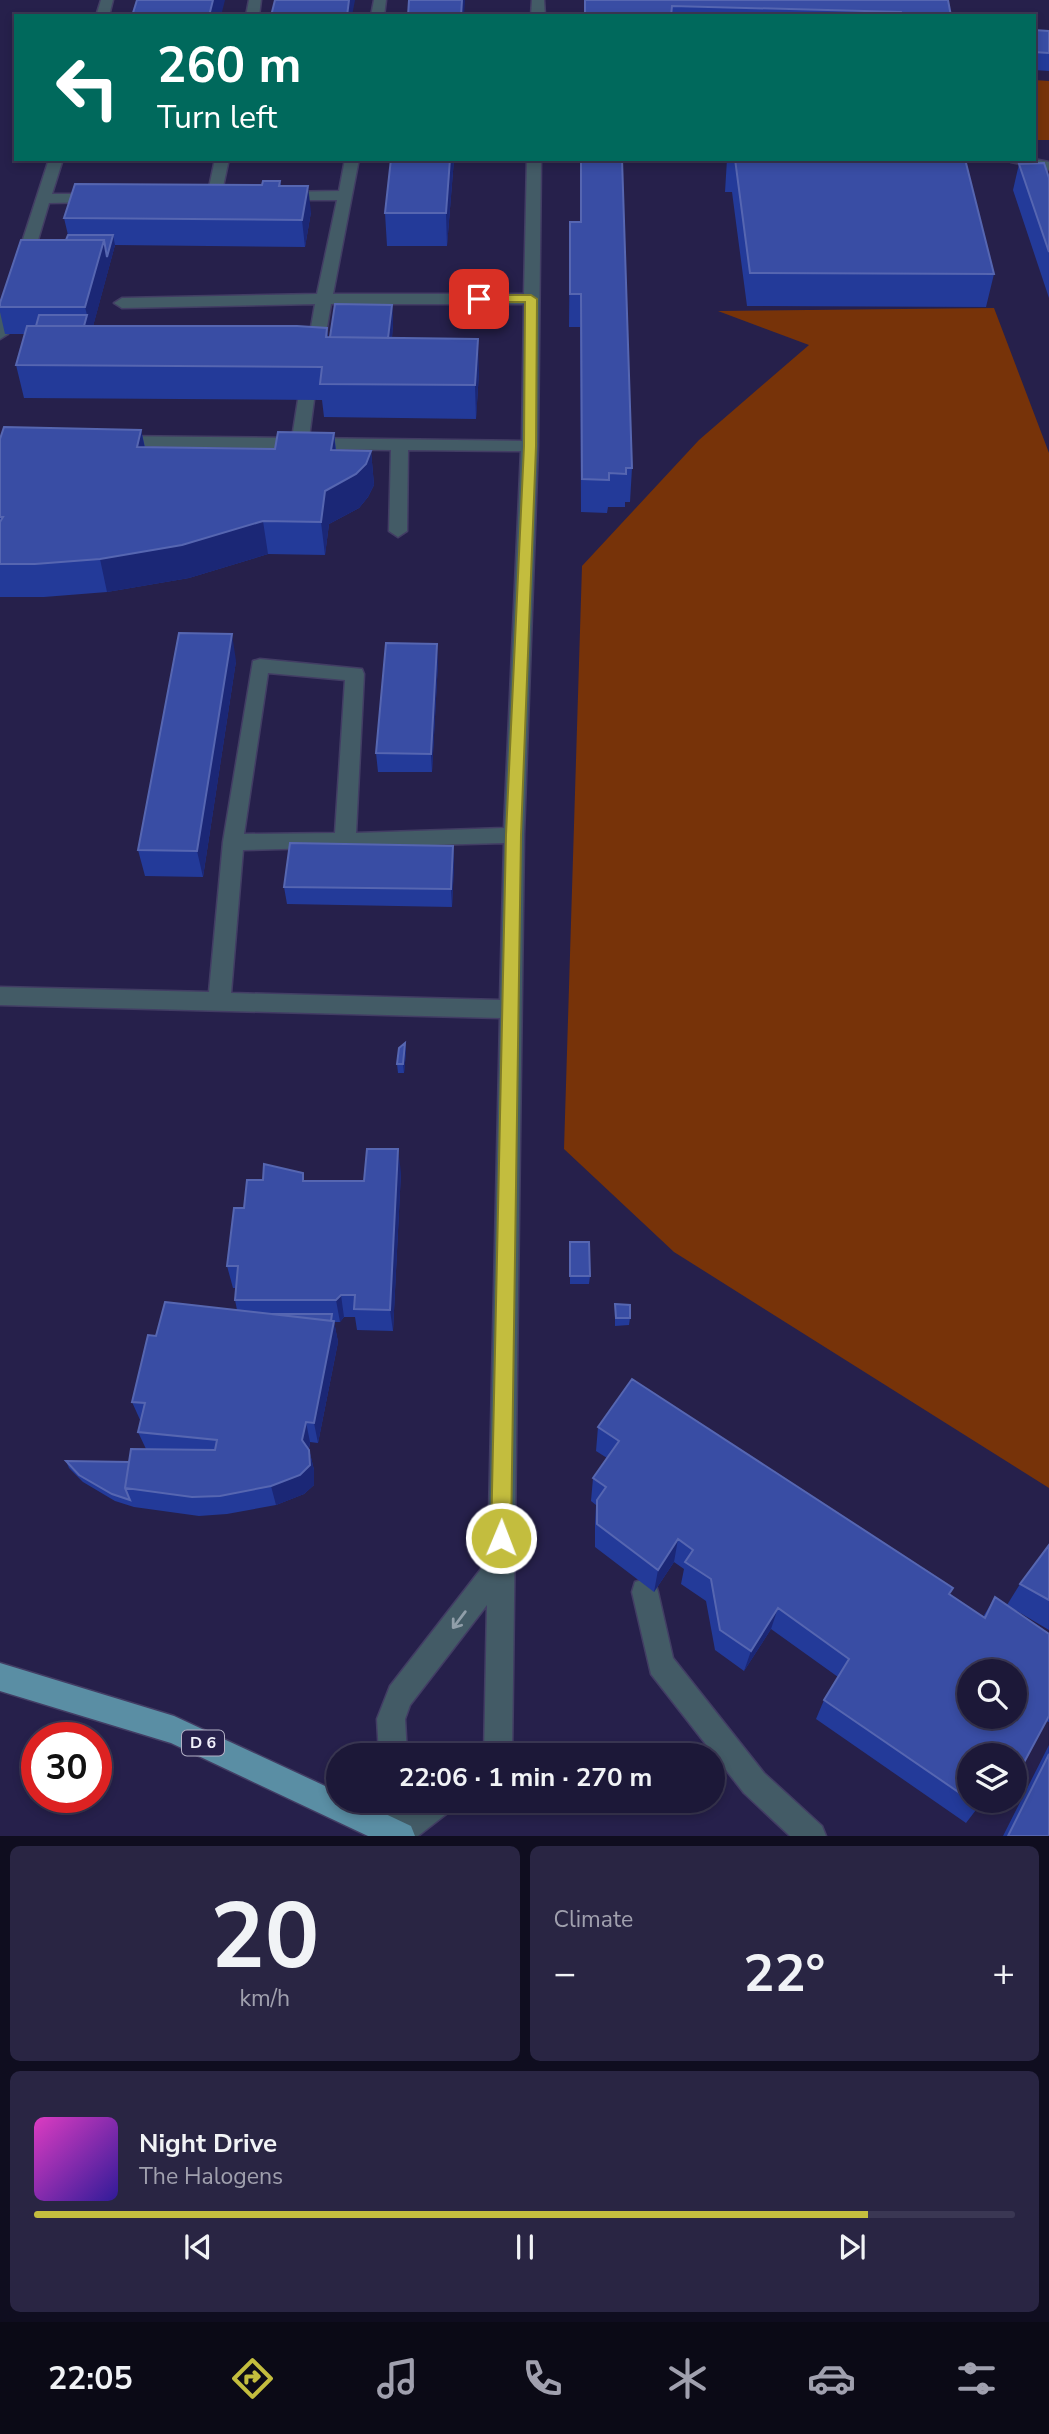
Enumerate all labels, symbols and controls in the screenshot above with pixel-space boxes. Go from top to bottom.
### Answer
text: 260 m [157,32,301,99]
icon: left [42,42,133,133]
text: Turn left [157,96,277,139]
pin [449,269,509,329]
icon: arrive [460,280,498,318]
position arrow [464,1501,538,1575]
one-way arrow [451,1611,466,1629]
map controls [957,1659,1027,1813]
button: search [957,1659,1027,1729]
speed limit sign: 30 [21,1722,112,1813]
road number: D 6 [182,1730,224,1756]
button: layers [957,1743,1027,1813]
text: 22:06 · 1 min · 270 m [399,1760,652,1795]
text: 20 [210,1875,319,1999]
text: Climate [554,1904,633,1935]
text: 22° [743,1938,825,2009]
text: − [554,1948,576,1999]
text: + [992,1948,1015,1999]
text: km/h [239,1983,290,2014]
text: Night Drive [139,2126,277,2161]
text: The Halogens [139,2161,283,2192]
icon: previous [179,2228,217,2266]
icon: pause [506,2228,544,2266]
icon: next [833,2228,871,2266]
icon: directions [228,2354,277,2403]
icon: music [373,2354,422,2403]
icon: phone [518,2354,567,2403]
icon: climate [663,2354,712,2403]
icon: car [807,2354,856,2403]
icon: filters [952,2354,1001,2403]
text: 22:05 [48,2357,133,2400]

